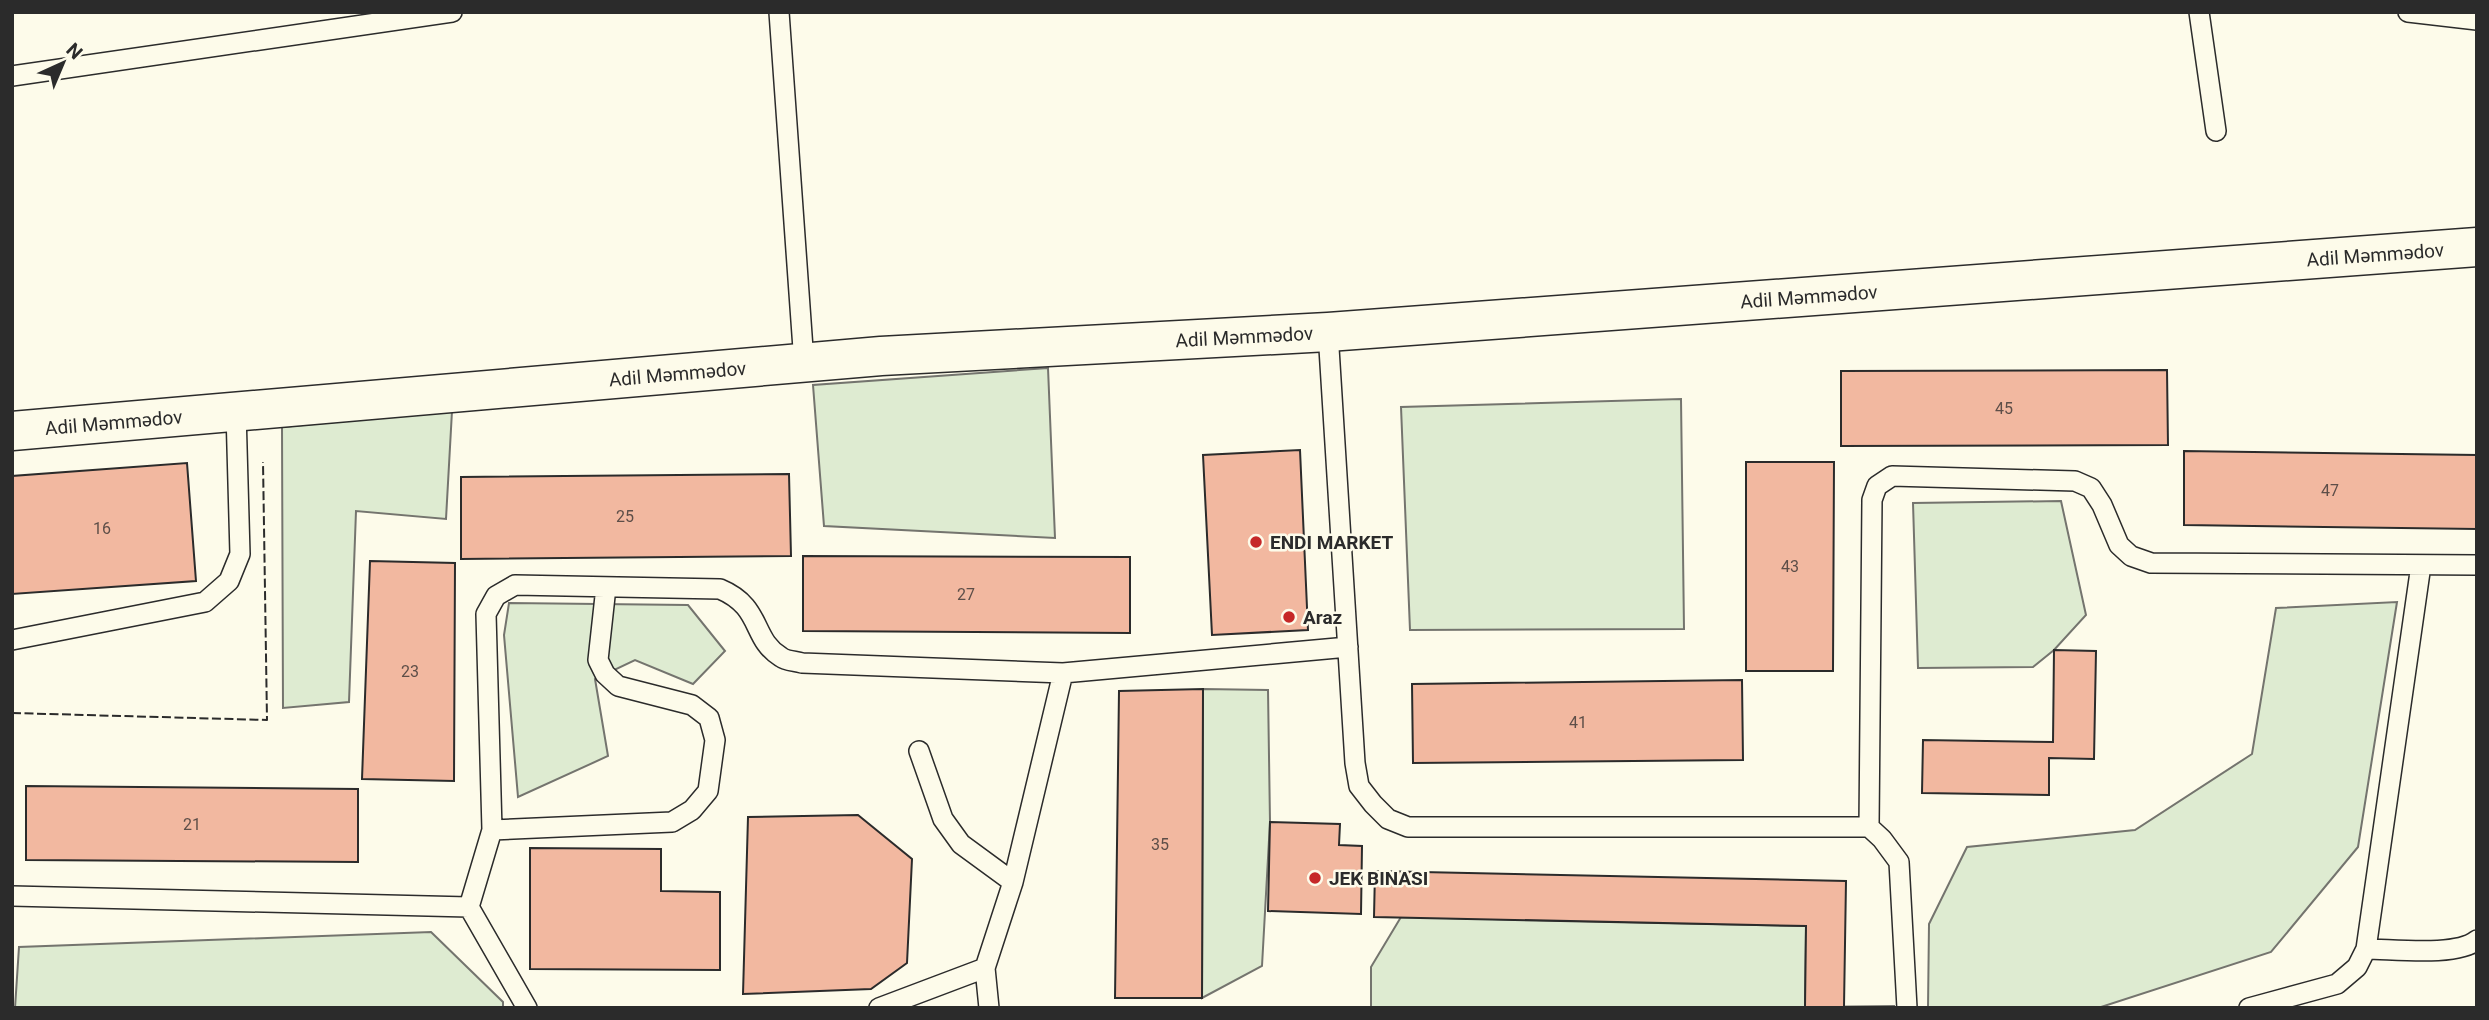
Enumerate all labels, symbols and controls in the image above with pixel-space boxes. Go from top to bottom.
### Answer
north arrow [28,28,98,98]
text: N [62,38,87,64]
street label: Adil Məmmədov [2306,238,2445,271]
street label: Adil Məmmədov [1739,280,1878,313]
street label: Adil Məmmədov [1175,321,1314,352]
street label: Adil Məmmədov [608,356,747,391]
house number: 45 [1995,399,2013,418]
street label: Adil Məmmədov [44,405,183,440]
house number: 47 [2321,481,2339,500]
house number: 25 [616,507,634,526]
house number: 16 [93,519,111,538]
place label: ENDI MARKET [1270,531,1393,554]
marker: ENDI MARKET [1248,534,1264,550]
house number: 43 [1781,557,1799,576]
house number: 27 [957,585,975,604]
place label: Araz [1303,606,1343,629]
marker: Araz [1281,609,1297,625]
house number: 23 [401,662,419,681]
house number: 41 [1569,713,1587,732]
house number: 21 [183,815,201,834]
house number: 35 [1151,835,1169,854]
place label: JEK BINASI [1329,867,1428,890]
marker: JEK BINASI [1307,870,1323,886]

